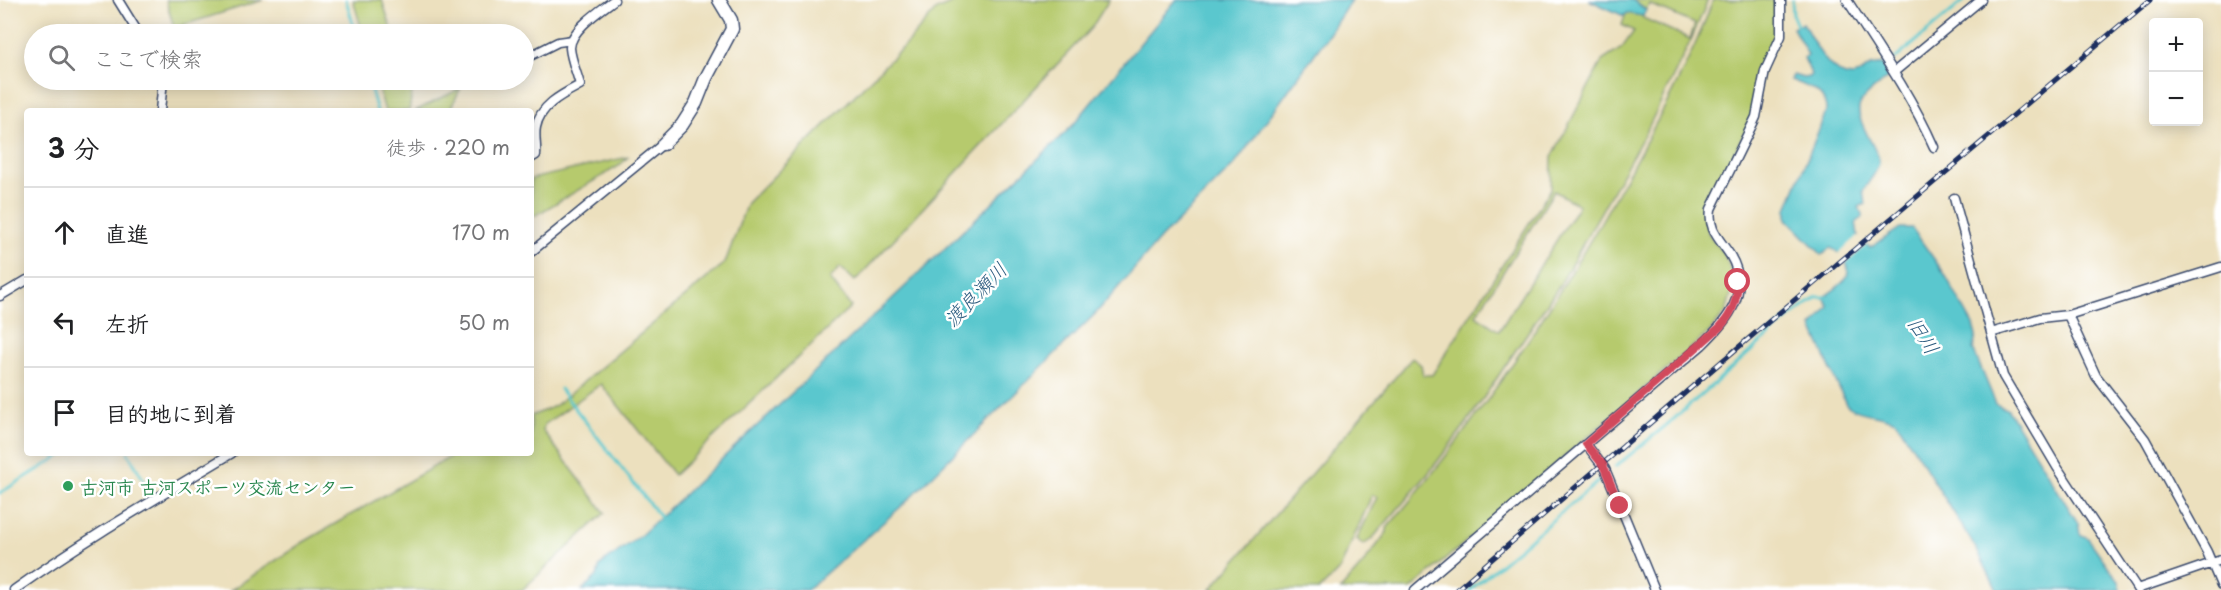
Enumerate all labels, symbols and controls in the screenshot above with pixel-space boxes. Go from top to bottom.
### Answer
map controls [2149,18,2203,126]
button: + [2149,18,2203,72]
search box [24,24,534,90]
icon: search [45,41,78,74]
text: ここで検索 [93,41,203,74]
button: − [2149,72,2203,126]
text: 3 分 [48,128,99,167]
text: 徒歩 · 220 m [386,132,510,162]
icon: ahead [48,216,81,249]
text: 直進 [105,216,149,249]
text: 170 m [452,217,510,247]
water label: 渡良瀬川 [936,255,1014,333]
route start [1724,268,1750,294]
icon: left [48,306,81,339]
text: 左折 [105,306,149,339]
text: 50 m [458,307,510,337]
water label: 旧川 [1901,310,1947,360]
icon: arrive [48,396,81,429]
text: 目的地に到着 [105,396,237,429]
place label: 古河市 古河スポーツ交流センター [80,473,355,500]
marker: 古河市 古河スポーツ交流センター [61,479,75,493]
route end [1606,492,1632,518]

